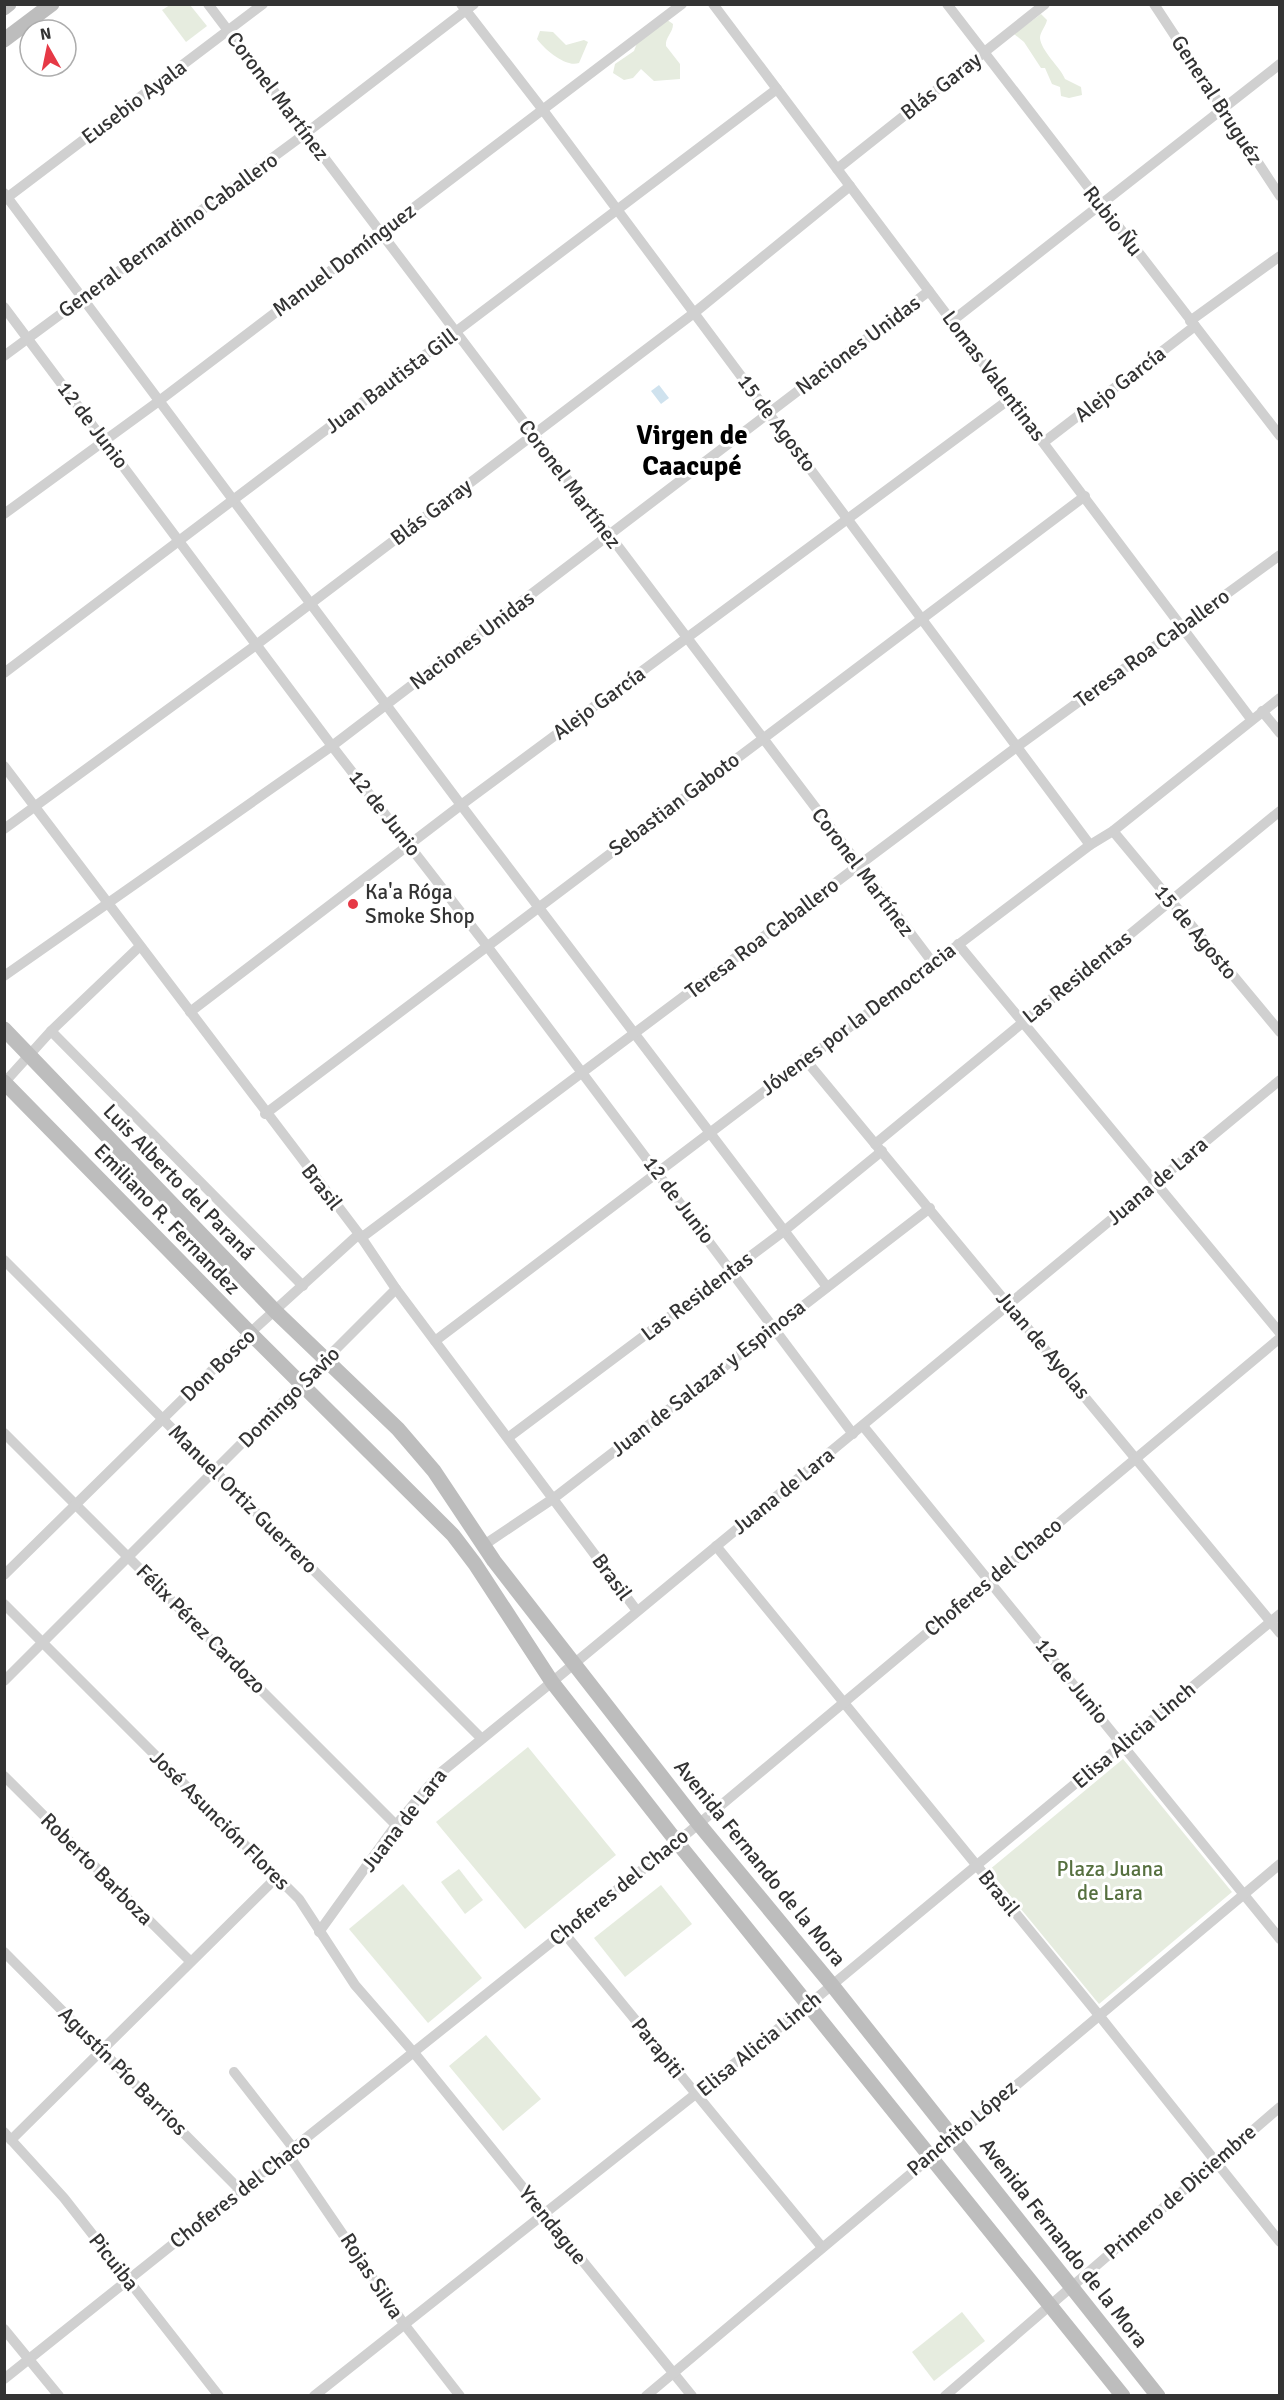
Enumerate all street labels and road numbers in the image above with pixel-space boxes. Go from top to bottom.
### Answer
street label: Coronel Martínez [221,26,335,166]
street label: General Bruguéz [1166,30,1268,170]
street label: Blás Garay [895,46,987,126]
street label: Eusebio Ayala [76,54,192,150]
street label: General Bernardino Caballero [53,147,283,323]
street label: Rubio Ñu [1078,181,1148,261]
street label: Manuel Domínguez [267,198,421,322]
street label: Naciones Unidas [790,290,926,400]
street label: Lomas Valentinas [936,306,1052,446]
street label: Juan Bautista Gill [320,323,462,439]
street label: Alejo García [1069,340,1171,428]
street label: 15 de Agosto [732,369,822,477]
street label: 12 de Junio [52,376,134,474]
street label: Coronel Martínez [513,414,627,554]
street label: Blás Garay [385,473,477,551]
street label: Teresa Roa Caballero [1069,583,1235,713]
street label: Naciones Unidas [404,585,540,695]
street label: Alejo García [548,661,650,745]
street label: Sebastian Gaboto [603,746,745,862]
street label: 12 de Junio [343,765,427,861]
street label: Coronel Martínez [806,802,920,942]
street label: Teresa Roa Caballero [680,872,844,1004]
street label: 15 de Agosto [1149,879,1243,985]
street label: Las Residentas [1017,925,1137,1029]
street label: Jóvenes por la Democracia [755,937,961,1101]
street label: Luis Alberto del Paraná [98,1098,260,1266]
street label: Juana de Lara [1101,1131,1213,1231]
street label: Emiliano R. Fernandez [88,1138,246,1300]
street label: 12 de Junio [638,1151,720,1249]
street label: Brasil [296,1159,348,1215]
street label: Las Residentas [636,1246,758,1346]
street label: Juan de Ayolas [990,1286,1096,1404]
street label: Juan de Salazar y Espinosa [605,1294,811,1462]
street label: Don Bosco [175,1323,261,1407]
street label: Domingo Savio [233,1341,345,1453]
street label: Manuel Ortiz Guerrero [163,1419,323,1579]
street label: Juana de Lara [727,1442,839,1540]
street label: Choferes del Chaco [919,1512,1067,1642]
street label: Brasil [586,1548,638,1606]
street label: Félix Pérez Cardozo [131,1559,271,1699]
street label: 12 de Junio [1030,1633,1114,1729]
street label: Elisa Alicia Linch [1067,1676,1201,1794]
street label: José Asunción Flores [145,1745,295,1895]
street label: Avenida Fernando de la Mora [669,1754,851,1972]
street label: Juana de Lara [356,1763,452,1877]
street label: Roberto Barboza [35,1807,159,1931]
street label: Choferes del Chaco [544,1823,694,1951]
street label: Brasil [973,1865,1025,1921]
street label: Elisa Alicia Linch [692,1986,826,2102]
street label: Agustín Pío Barrios [53,2001,193,2141]
street label: Parapiti [626,2013,690,2083]
street label: Panchito López [902,2074,1022,2182]
street label: Primero de Diciembre [1099,2119,1261,2265]
street label: Choferes del Chaco [164,2128,316,2254]
street label: Avenida Fernando de la Mora [974,2133,1154,2353]
street label: Yrendague [513,2180,593,2270]
street label: Picuiba [83,2228,145,2296]
street label: Rojas Silva [335,2228,409,2324]

